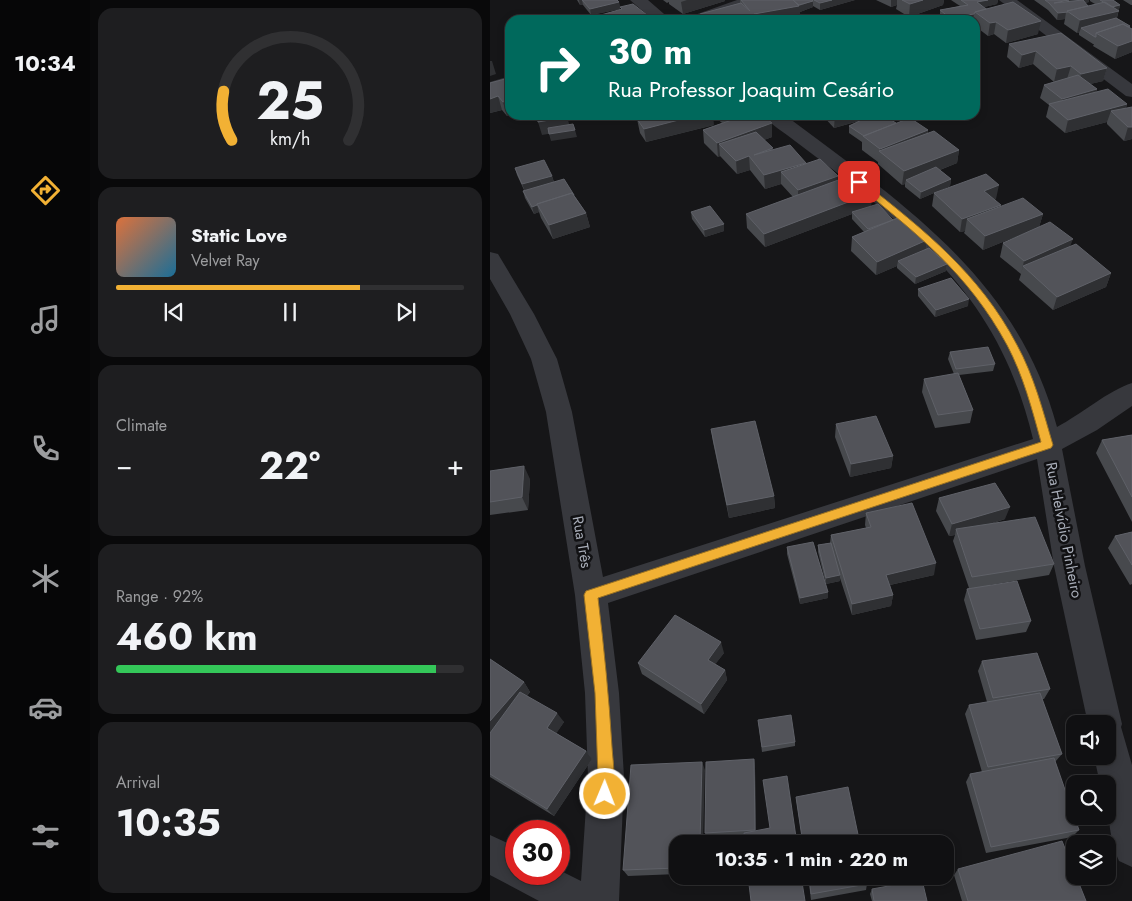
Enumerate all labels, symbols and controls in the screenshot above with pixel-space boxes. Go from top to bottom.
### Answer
text: 30 m [608,27,692,77]
icon: right [525,35,590,100]
text: 10:34 [14,47,76,79]
text: 25 [256,63,324,139]
text: Rua Professor Joaquim Cesário [608,73,894,105]
text: km/h [270,126,310,152]
pin [838,161,880,203]
icon: arrive [845,168,873,196]
icon: directions [28,173,63,208]
text: Static Love [191,222,287,249]
text: Velvet Ray [191,249,260,272]
icon: previous [160,298,188,326]
icon: pause [276,298,304,326]
icon: next [392,298,420,326]
icon: music [28,302,63,337]
text: Climate [116,414,167,437]
icon: phone [28,431,63,466]
text: 22° [259,438,320,493]
text: − [116,445,133,486]
text: + [447,445,464,486]
street label: Rua Helvídio Pinheiro [1040,460,1088,600]
street label: Rua Três [567,514,597,570]
icon: climate [28,561,63,596]
text: Range · 92% [116,585,203,608]
text: 460 km [116,609,258,664]
icon: car [28,690,63,725]
map controls [1066,715,1116,885]
button: sound [1066,715,1116,765]
position arrow [578,767,630,819]
text: Arrival [116,771,160,794]
button: search [1066,775,1116,825]
text: 10:35 [116,795,221,850]
icon: filters [28,819,63,854]
speed limit sign: 30 [505,820,570,885]
button: layers [1066,835,1116,885]
text: 10:35 · 1 min · 220 m [715,846,908,873]

